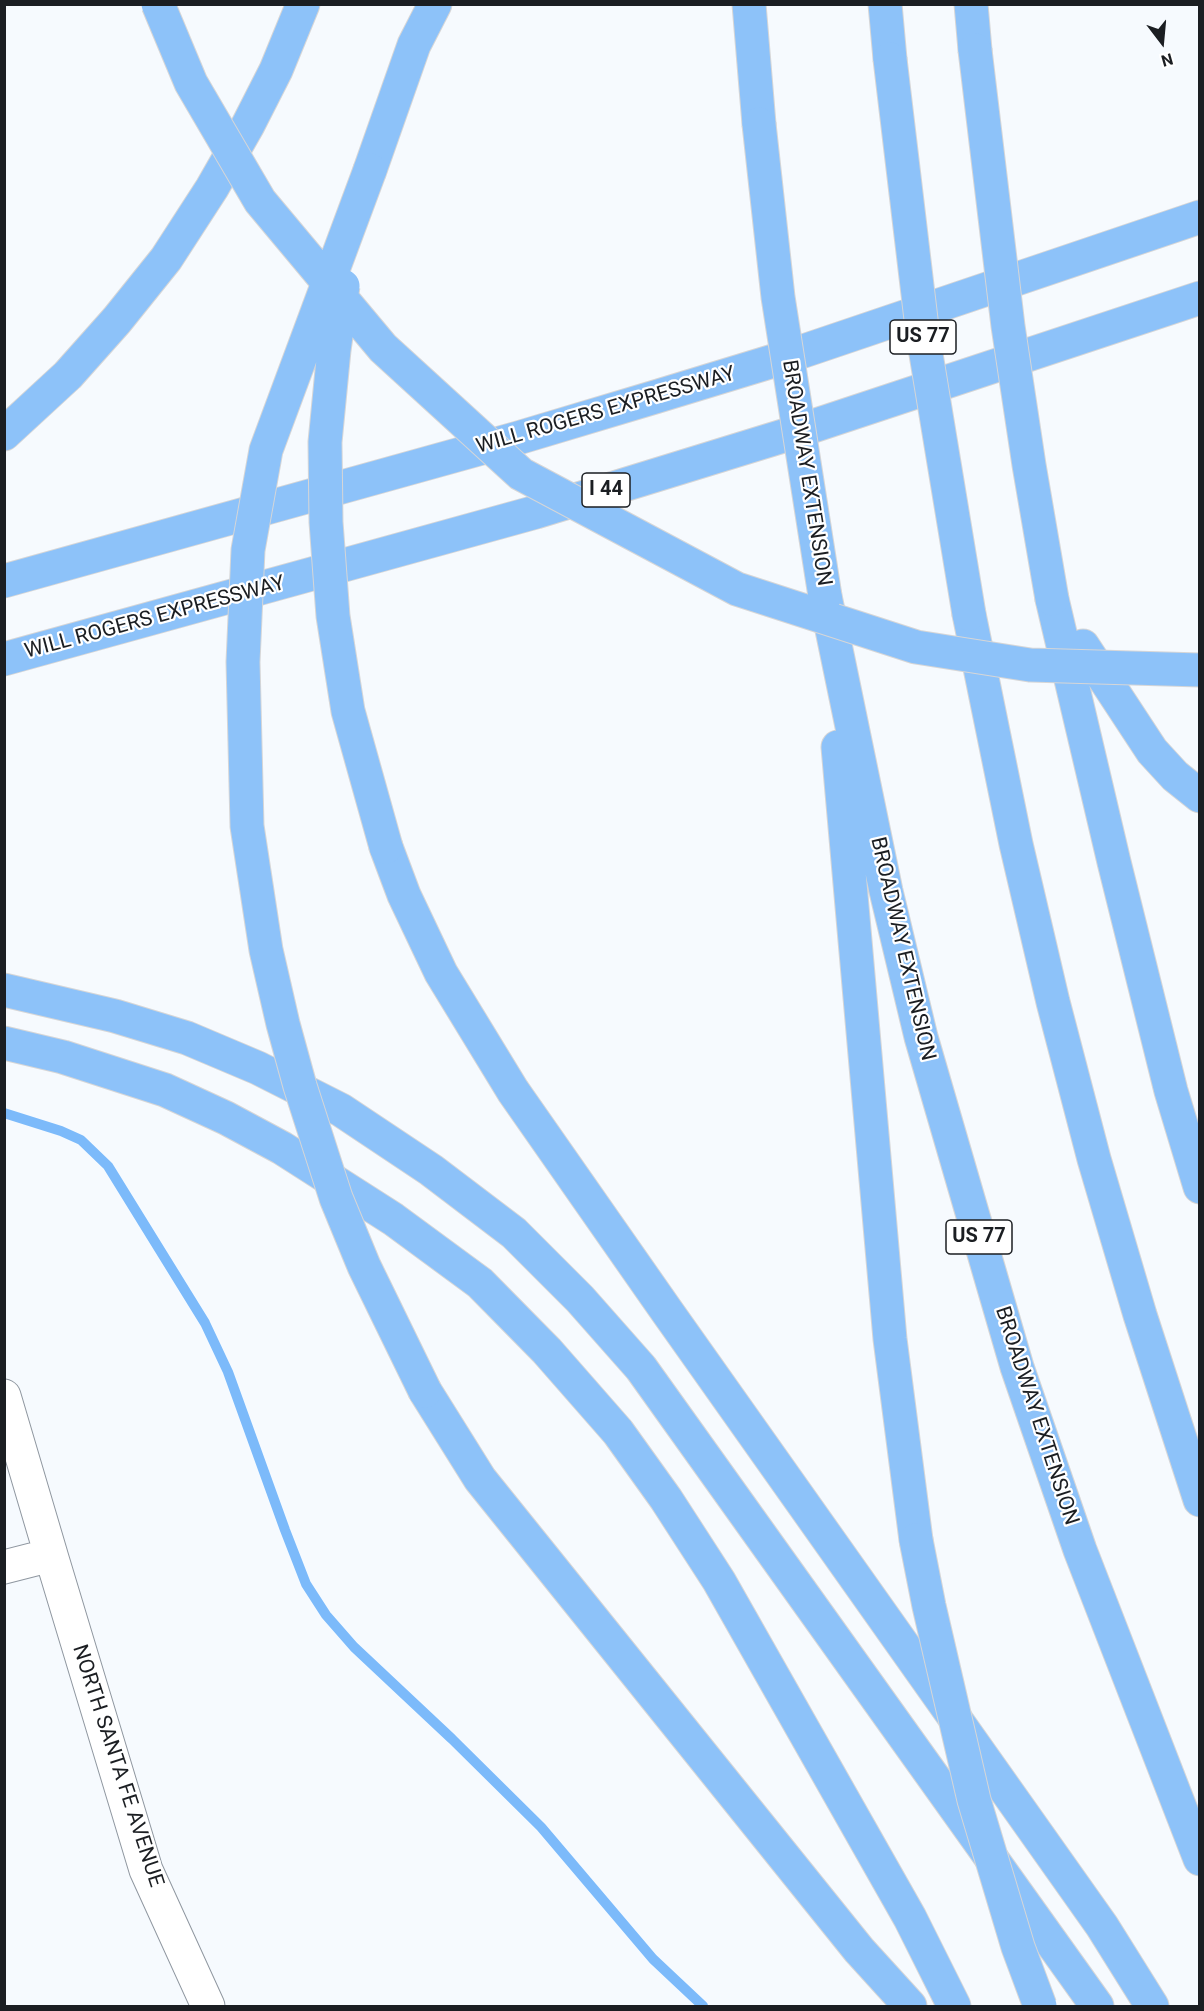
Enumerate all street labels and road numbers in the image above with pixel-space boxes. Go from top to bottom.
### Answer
road number: US 77 [890,320,956,354]
street label: BROADWAY EXTENSION [776,358,836,588]
street label: WILL ROGERS EXPRESSWAY [474,362,738,460]
road number: I 44 [582,473,630,507]
street label: WILL ROGERS EXPRESSWAY [22,571,288,665]
street label: BROADWAY EXTENSION [864,835,940,1063]
road number: US 77 [946,1220,1012,1254]
street label: BROADWAY EXTENSION [989,1303,1083,1529]
street label: NORTH SANTA FE AVENUE [66,1642,168,1890]

